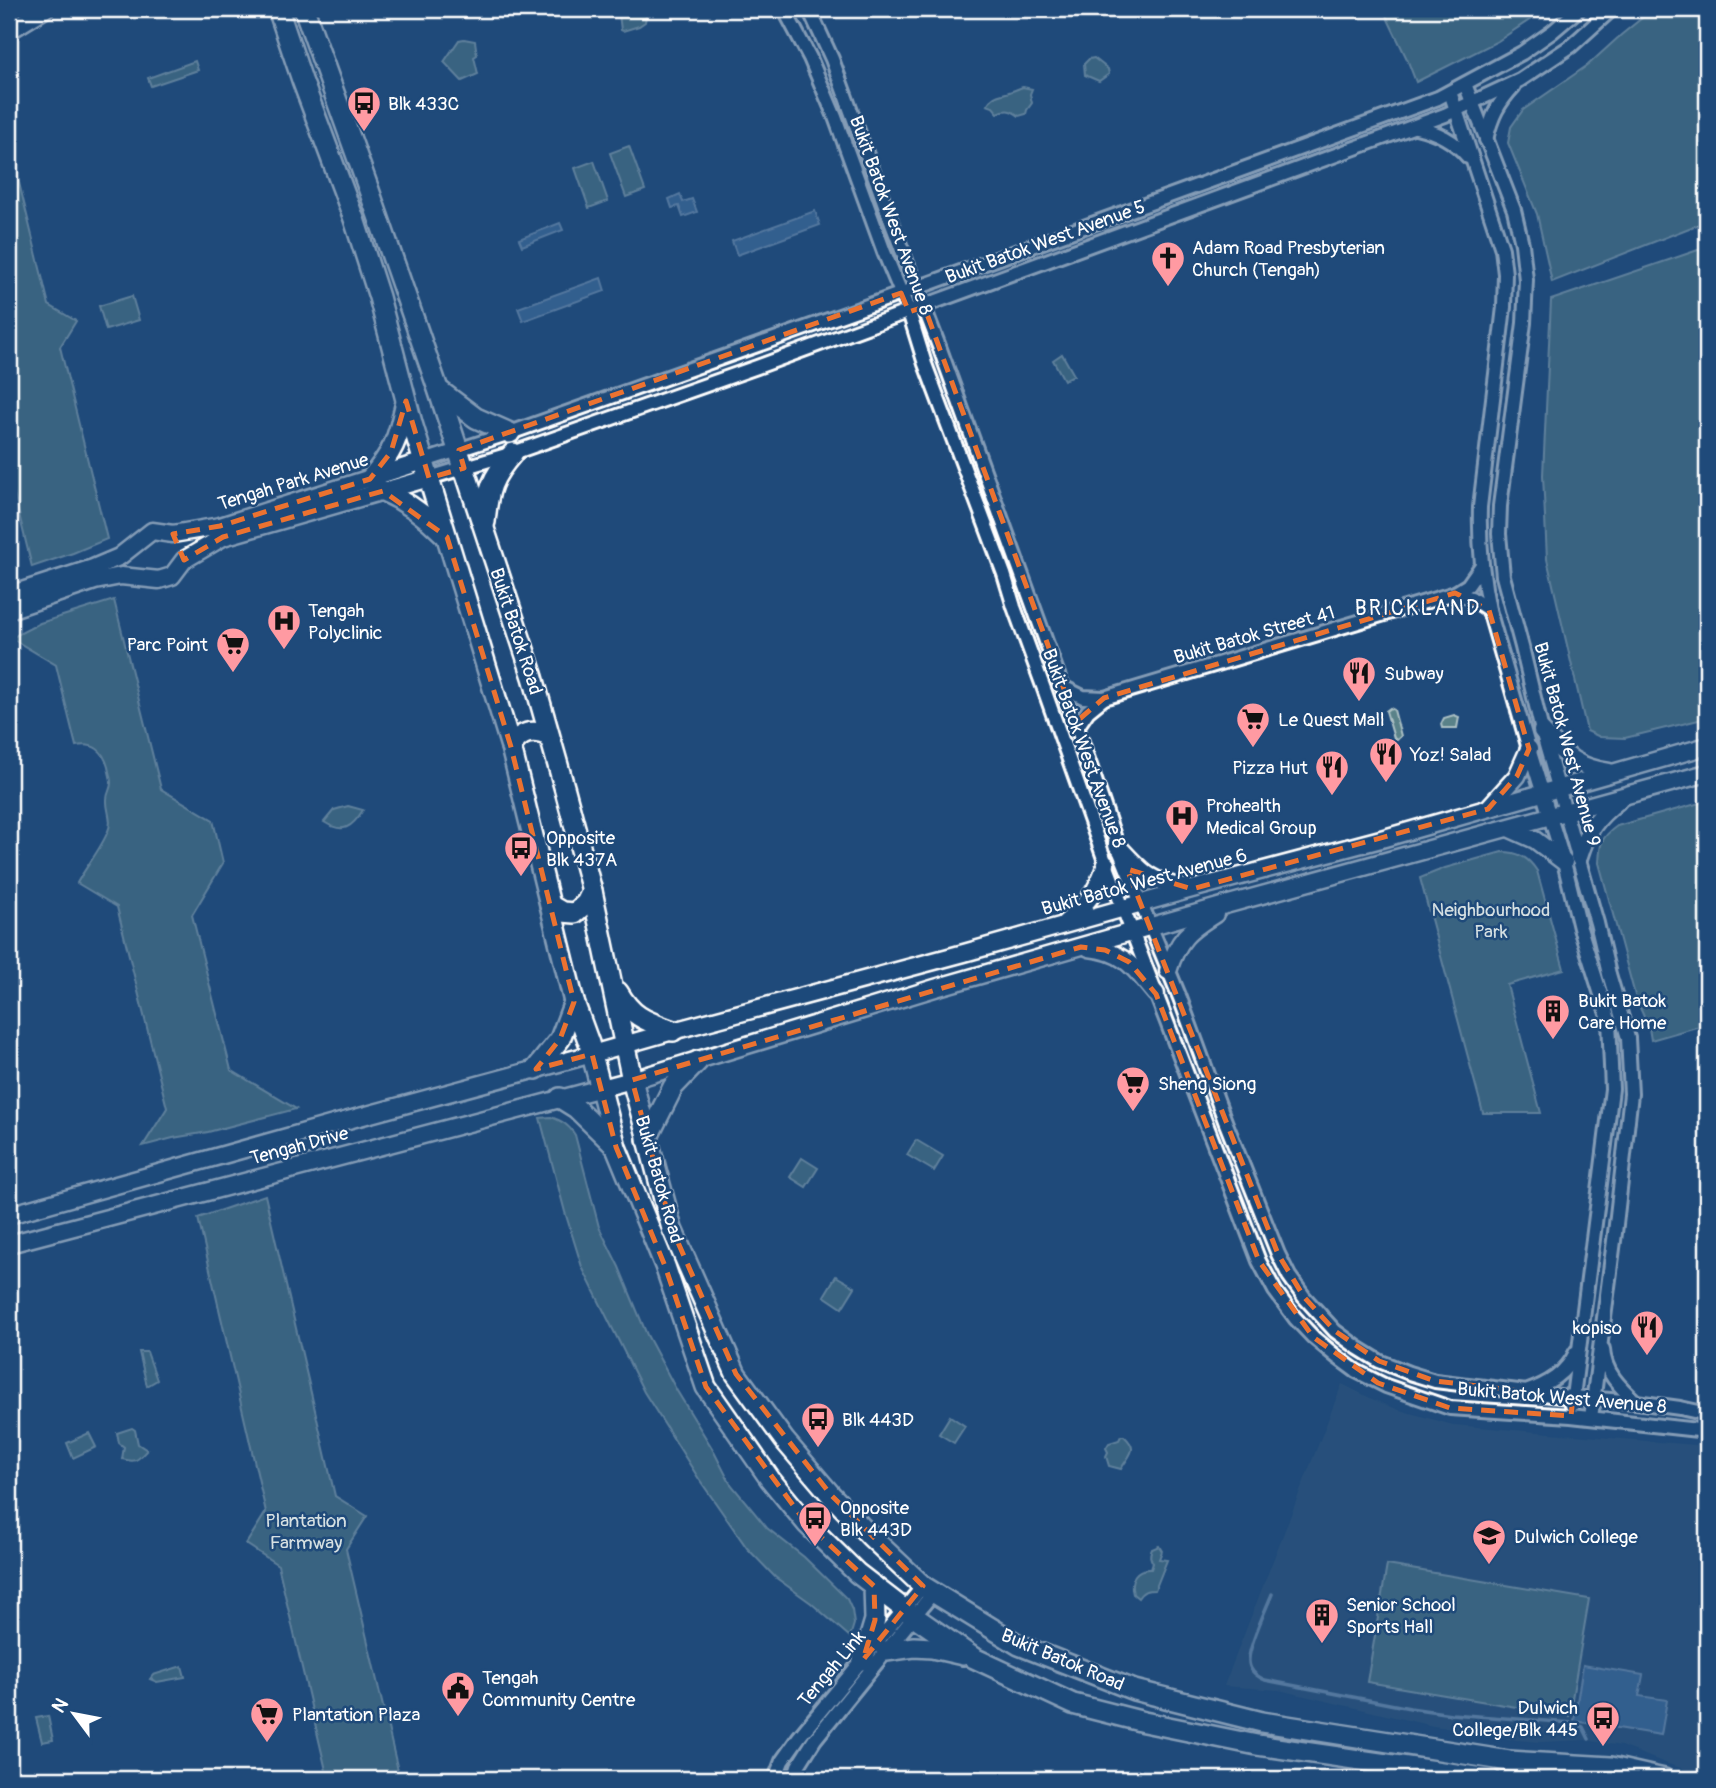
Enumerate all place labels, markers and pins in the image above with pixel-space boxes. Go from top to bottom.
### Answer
bus stop icon: Blk 433C [345,84,383,133]
place label: Blk 433C [388,92,459,116]
place label: Adam Road Presbyterian Church (Tengah) [1192,236,1385,282]
church icon: Adam Road Presbyterian Church (Tengah) [1149,239,1187,288]
place label: Tengah Polyclinic [308,599,383,645]
hospital icon: Tengah Polyclinic [265,602,303,651]
supermarket icon: Parc Point [214,625,252,674]
place label: Parc Point [127,633,208,657]
restaurant icon: Subway [1340,654,1378,703]
place label: Subway [1384,662,1444,686]
supermarket icon: Le Quest Mall [1234,700,1272,749]
place label: Le Quest Mall [1278,708,1385,732]
restaurant icon: Yoz! Salad [1367,735,1405,784]
place label: Yoz! Salad [1409,743,1492,767]
restaurant icon: Pizza Hut [1313,748,1351,797]
place label: Pizza Hut [1232,756,1308,780]
place label: Prohealth Medical Group [1206,794,1317,840]
hospital icon: Prohealth Medical Group [1163,797,1201,846]
place label: Opposite Blk 437A [546,826,617,872]
bus stop icon: Opposite Blk 437A [502,829,540,878]
place label: Bukit Batok Care Home [1578,989,1667,1035]
building icon: Bukit Batok Care Home [1534,992,1572,1041]
supermarket icon: Sheng Siong [1114,1064,1152,1113]
place label: Sheng Siong [1158,1072,1256,1096]
restaurant icon: kopiso [1628,1308,1666,1357]
place label: kopiso [1573,1316,1622,1340]
bus stop icon: Blk 443D [799,1400,837,1449]
place label: Blk 443D [842,1408,914,1432]
place label: Opposite Blk 443D [840,1496,912,1542]
bus stop icon: Opposite Blk 443D [796,1499,834,1548]
school or university icon: Dulwich College [1470,1517,1508,1566]
place label: Dulwich College [1514,1525,1638,1549]
place label: Senior School Sports Hall [1346,1593,1456,1639]
building icon: Senior School Sports Hall [1303,1596,1341,1645]
place label: Tengah Community Centre [482,1666,636,1712]
public building icon: Tengah Community Centre [439,1669,477,1718]
supermarket icon: Plantation Plaza [248,1695,286,1744]
place label: Dulwich College/Blk 445 [1452,1696,1578,1742]
bus stop icon: Dulwich College/Blk 445 [1584,1699,1622,1748]
place label: Plantation Plaza [292,1703,420,1727]

